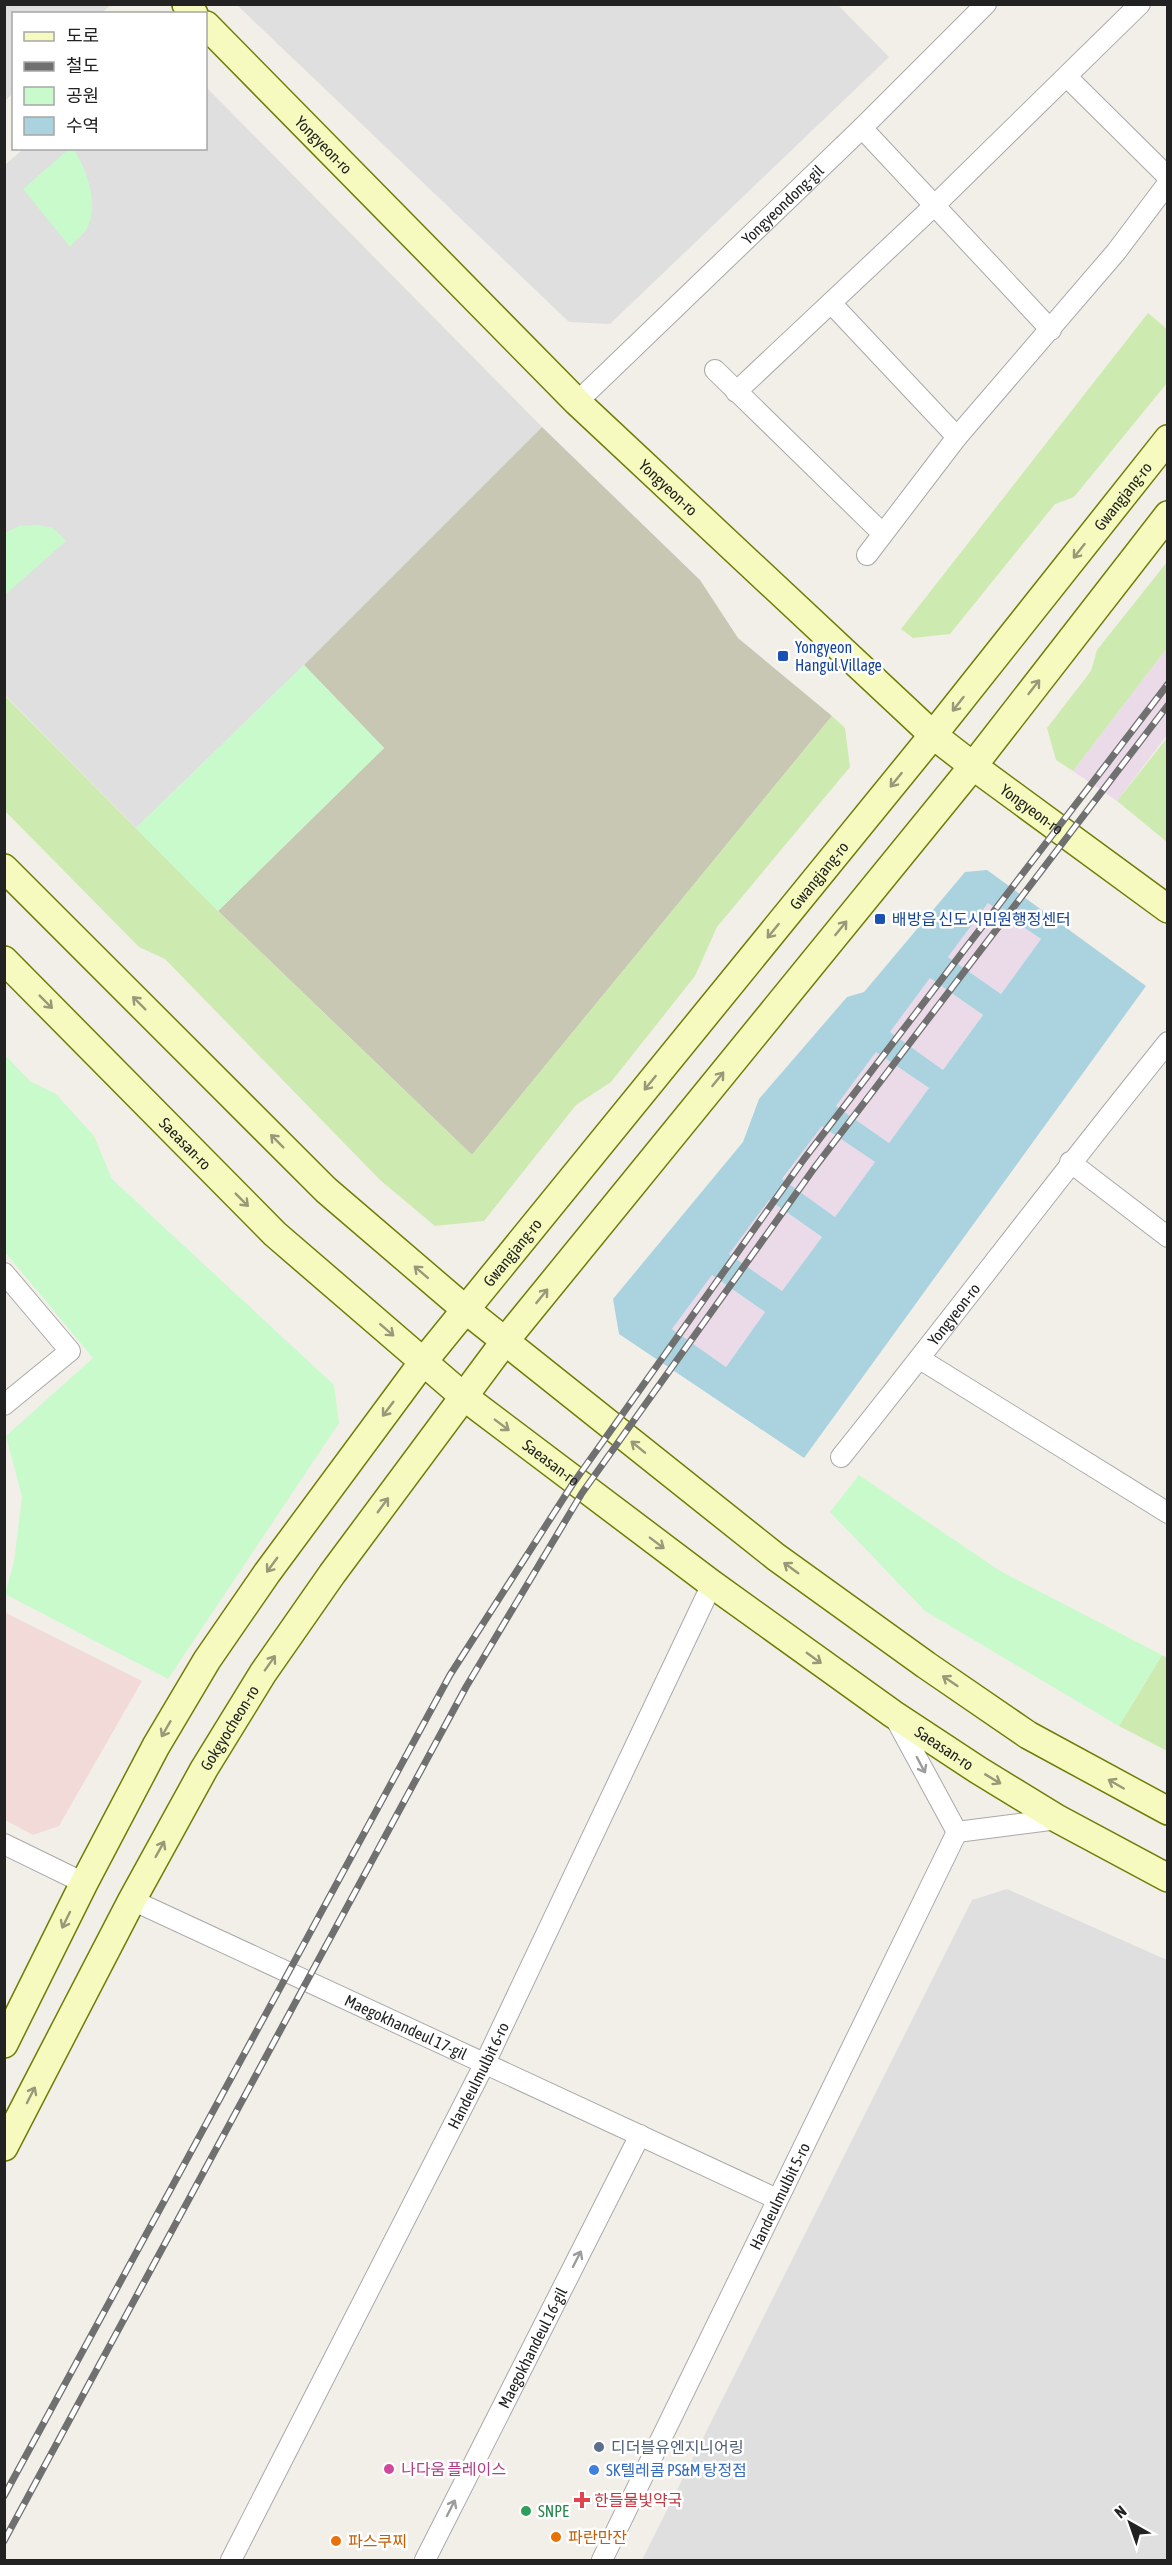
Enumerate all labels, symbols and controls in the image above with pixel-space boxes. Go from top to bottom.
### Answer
legend [12,12,207,150]
text: 도로 [66,25,99,46]
text: 철도 [66,55,99,76]
text: 공원 [66,85,99,106]
street label: Yongyeon-ro [292,112,356,177]
text: 수역 [66,115,99,136]
street label: Yongyeondong-gil [738,161,827,248]
street label: Yongyeon-ro [635,456,701,519]
street label: Gwangjang-ro [1090,458,1155,534]
one-way arrow [1072,543,1085,559]
place label: Yongyeon Hangul Village [795,638,882,675]
marker: Yongyeon Hangul Village [776,649,790,663]
one-way arrow [1028,679,1041,695]
one-way arrow [951,695,964,711]
one-way arrow [889,772,903,787]
street label: Yongyeon-ro [997,780,1067,838]
street label: Gwangjang-ro [786,838,852,913]
place label: 배방읍 신도시민원행정센터 [892,910,1071,928]
marker: 배방읍 신도시민원행정센터 [873,912,887,926]
one-way arrow [835,920,848,936]
one-way arrow [766,923,780,938]
one-way arrow [38,994,53,1009]
one-way arrow [132,995,147,1010]
one-way arrow [712,1071,725,1087]
one-way arrow [643,1075,657,1090]
street label: Saeasan-ro [156,1114,215,1173]
one-way arrow [269,1133,284,1148]
one-way arrow [235,1192,249,1207]
street label: Gwangjang-ro [479,1215,545,1290]
one-way arrow [413,1265,429,1278]
street label: Yongyeon-ro [924,1280,983,1349]
one-way arrow [536,1288,549,1304]
one-way arrow [379,1323,394,1337]
one-way arrow [382,1400,395,1416]
one-way arrow [493,1418,509,1431]
street label: Saeasan-ro [519,1435,583,1490]
one-way arrow [631,1441,647,1454]
one-way arrow [377,1497,390,1513]
one-way arrow [649,1536,665,1549]
one-way arrow [266,1557,278,1573]
one-way arrow [784,1562,800,1574]
one-way arrow [806,1651,822,1664]
one-way arrow [264,1655,276,1672]
one-way arrow [942,1675,959,1687]
street label: Gokgyocheon-ro [196,1682,262,1774]
one-way arrow [160,1720,172,1737]
street label: Saeasan-ro [912,1722,977,1774]
one-way arrow [916,1756,927,1774]
one-way arrow [984,1774,1001,1786]
one-way arrow [1108,1778,1125,1790]
one-way arrow [154,1841,166,1858]
one-way arrow [59,1911,71,1929]
street label: Maegokhandeul 17-gil [342,1991,471,2063]
street label: Handeulmulbit 6-ro [444,2019,512,2132]
one-way arrow [26,2086,37,2104]
street label: Handeulmulbit 5-ro [746,2140,813,2252]
one-way arrow [572,2251,583,2269]
street label: Maegokhandeul 16-gil [494,2284,571,2411]
place label: 디더블유엔지니어링 [611,2438,743,2456]
marker: 디더블유엔지니어링 [592,2440,606,2454]
place label: 나다움 플레이스 [401,2460,506,2478]
place label: SK텔레콤 PS&M 탕정점 [606,2461,747,2479]
marker: 나다움 플레이스 [382,2462,396,2476]
marker: SK텔레콤 PS&M 탕정점 [587,2463,601,2477]
place label: 한들물빛약국 [594,2491,682,2509]
marker: 한들물빛약국 [575,2493,589,2507]
north arrow [1100,2493,1160,2553]
one-way arrow [446,2500,457,2518]
place label: SNPE [538,2502,569,2520]
text: N [1111,2502,1130,2521]
marker: SNPE [519,2504,533,2518]
place label: 파란만잔 [568,2528,627,2546]
marker: 파란만잔 [549,2530,563,2544]
place label: 파스쿠찌 [348,2532,407,2550]
marker: 파스쿠찌 [329,2534,343,2548]

